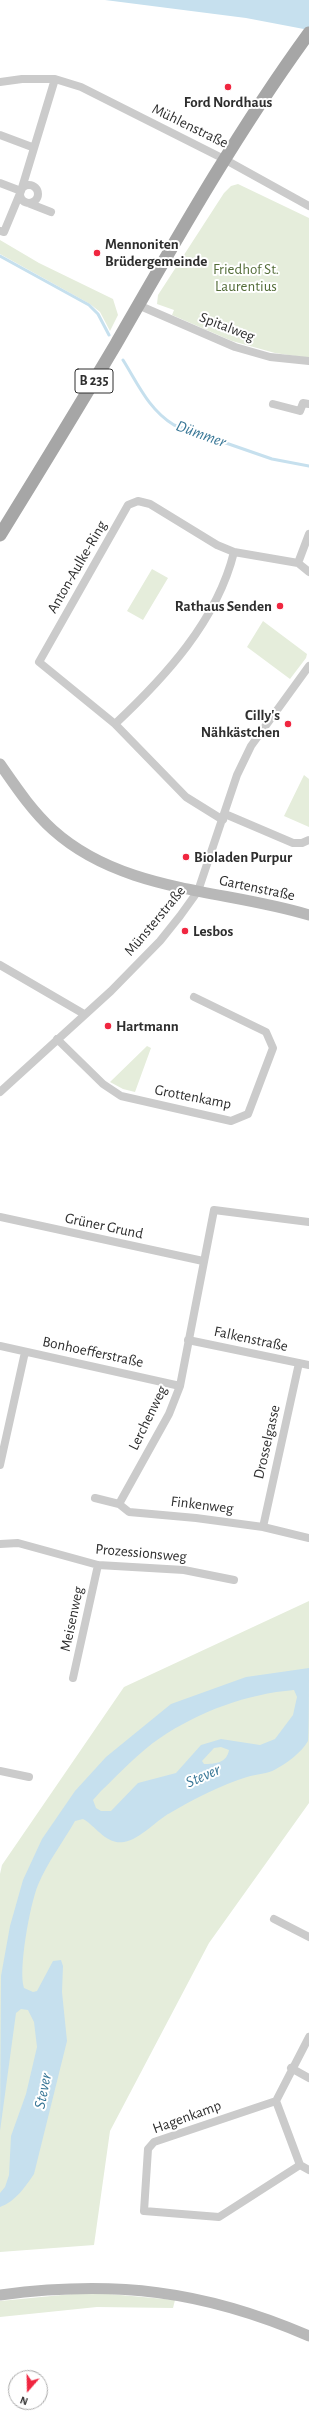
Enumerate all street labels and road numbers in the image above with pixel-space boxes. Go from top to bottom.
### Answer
street label: Mühlenstraße [149,100,231,152]
street label: Spitalweg [197,308,257,346]
road number: B 235 [75,369,113,393]
street label: Anton-Aulke-Ring [43,517,111,617]
street label: Gartenstraße [218,871,296,905]
street label: Münsterstraße [121,882,189,960]
street label: Grottenkamp [153,1081,233,1113]
street label: Grüner Grund [63,1209,145,1243]
street label: Falkenstraße [212,1322,290,1356]
street label: Bonhoefferstraße [41,1333,145,1371]
street label: Lerchenweg [125,1383,171,1453]
street label: Drosselgasse [250,1403,284,1481]
street label: Finkenweg [170,1492,234,1518]
street label: Prozessionsweg [95,1540,187,1566]
street label: Meisenweg [56,1585,88,1653]
street label: Hagenkamp [150,2096,224,2138]

